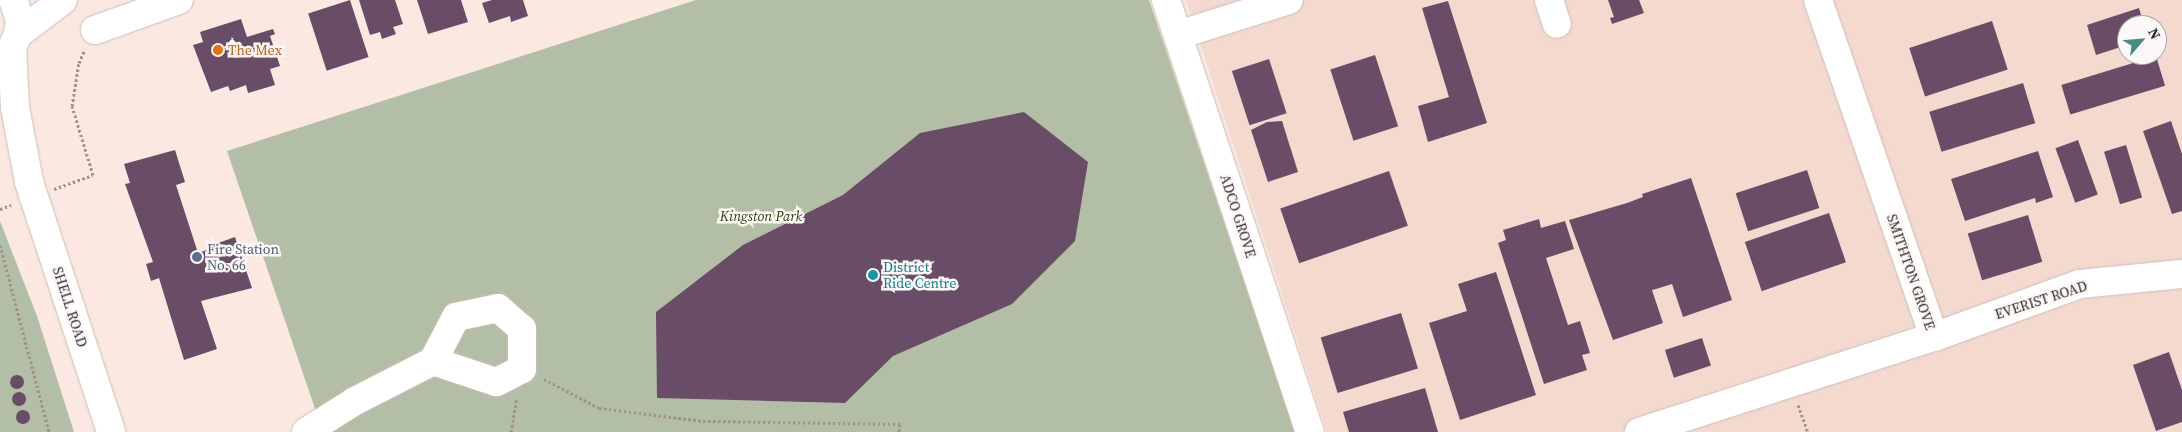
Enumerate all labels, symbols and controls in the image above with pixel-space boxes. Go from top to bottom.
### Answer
north arrow [2117,15,2167,65]
text: N [2143,25,2166,43]
place label: The Mex [228,42,282,58]
marker: The Mex [212,44,224,56]
street label: ADCO GROVE [1217,172,1259,260]
park label: Kingston Park [720,208,802,224]
street label: SMITHTON GROVE [1883,212,1939,332]
place label: Fire Station No. 66 [207,241,279,274]
marker: Fire Station No. 66 [191,251,203,263]
place label: District Ride Centre [883,259,956,292]
street label: SHELL ROAD [49,265,91,349]
marker: District Ride Centre [867,269,879,281]
street label: EVERIST ROAD [1993,277,2089,323]

